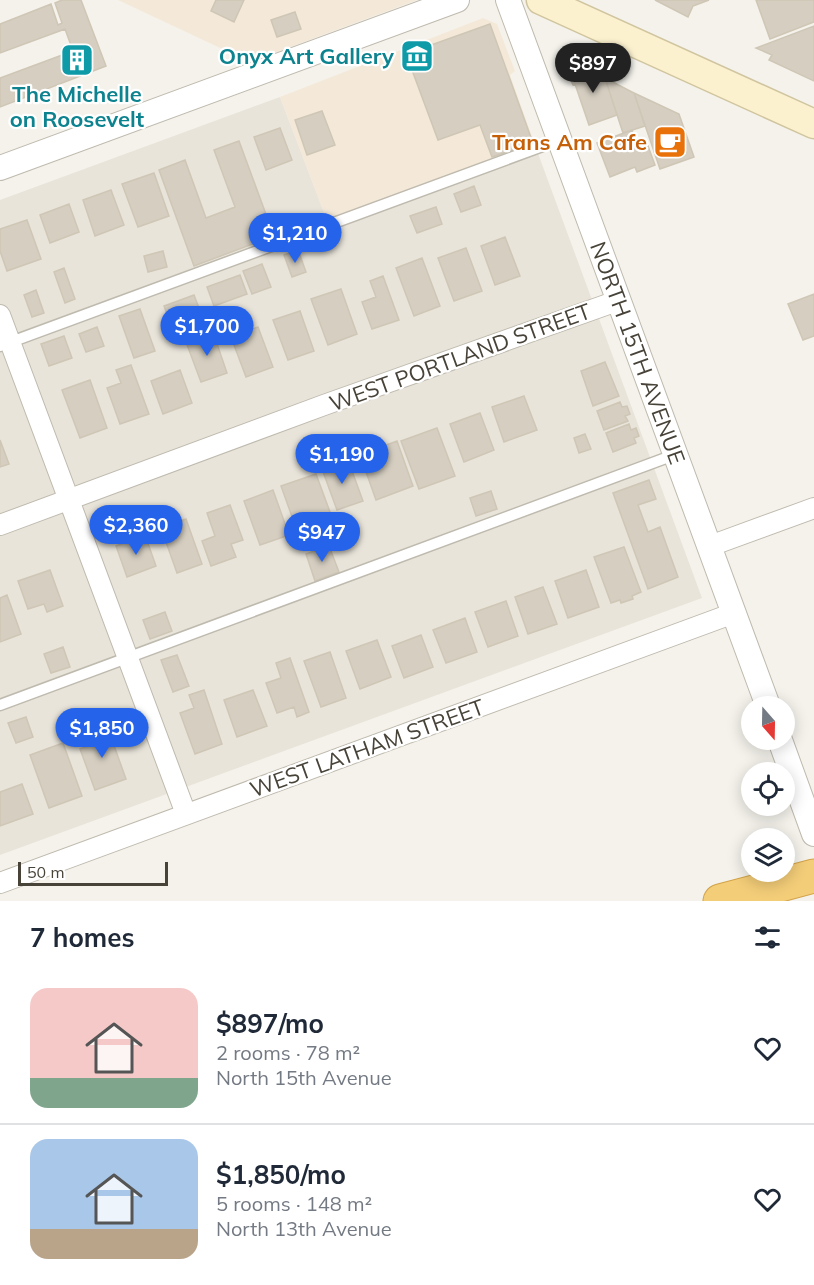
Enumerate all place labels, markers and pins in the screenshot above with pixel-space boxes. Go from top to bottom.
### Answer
museum icon: Onyx Art Gallery [399,38,435,74]
building icon: The Michelle on Roosevelt [59,42,95,78]
place label: Onyx Art Gallery [219,42,394,70]
pin: $897 [557,43,629,94]
place label: The Michelle on Roosevelt [10,80,144,133]
cafe icon: Trans Am Cafe [652,124,688,160]
place label: Trans Am Cafe [492,128,647,156]
pin: $1,210 [246,213,344,264]
pin: $1,700 [158,306,256,357]
pin: $1,190 [293,434,391,485]
pin: $2,360 [87,505,185,556]
pin: $947 [286,512,358,563]
pin: $1,850 [53,708,151,759]

